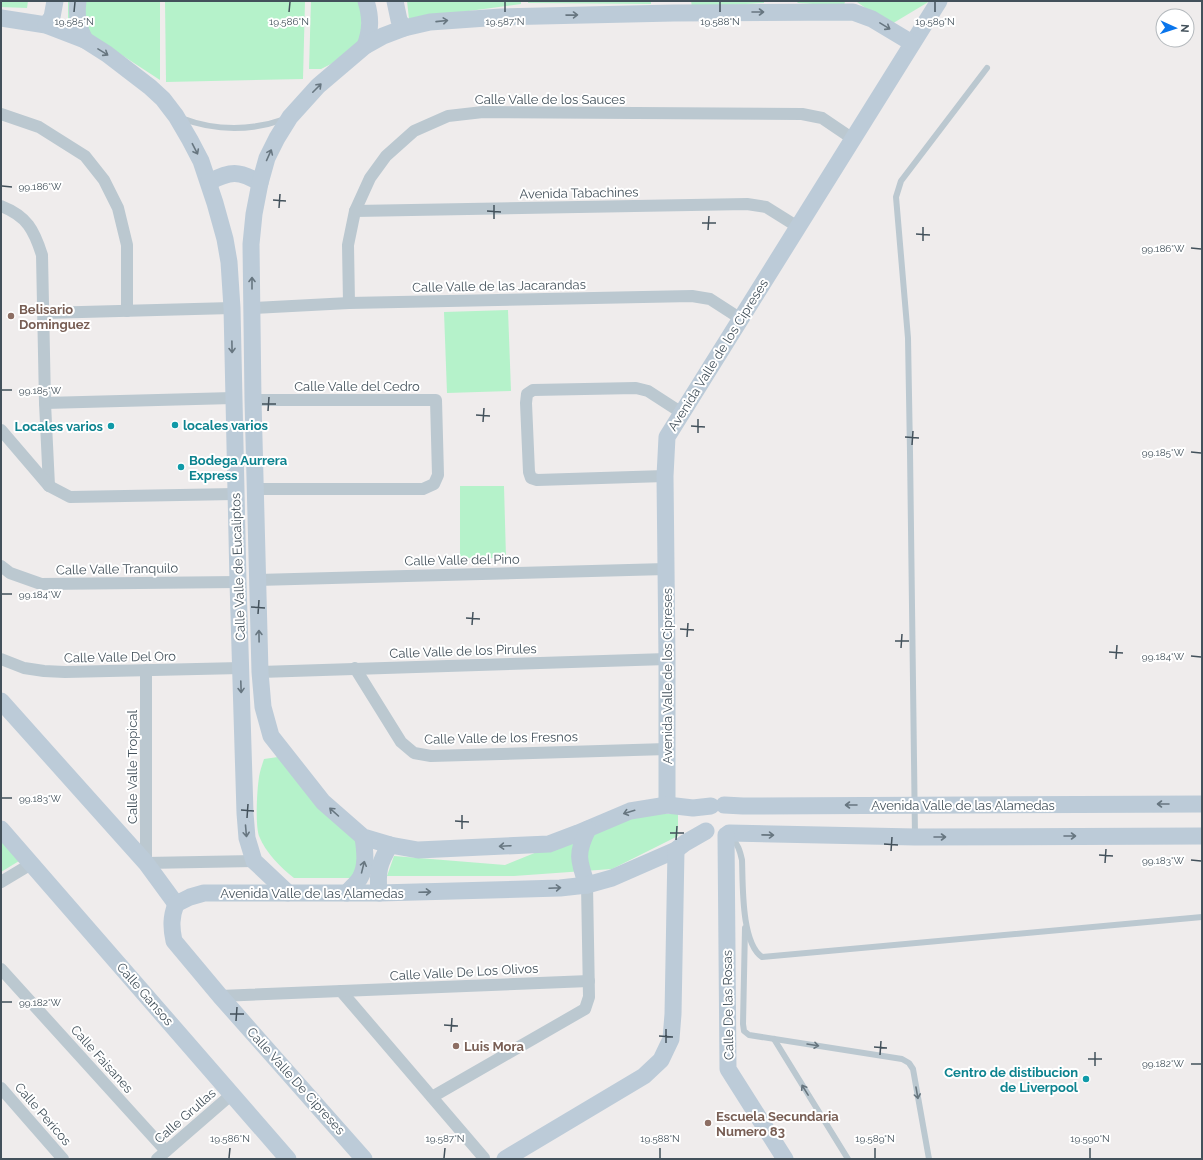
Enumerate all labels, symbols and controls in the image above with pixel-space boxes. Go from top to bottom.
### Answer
one-way arrow [751,8,764,16]
north arrow [1155,8,1195,48]
one-way arrow [565,11,578,19]
text: 19.585°N [54,16,94,27]
text: 19.586°N [269,16,309,27]
text: 19.587°N [485,16,525,27]
text: 19.588°N [700,16,740,27]
text: 19.589°N [915,16,955,27]
one-way arrow [435,17,448,24]
one-way arrow [879,23,891,31]
text: N [1178,24,1191,33]
one-way arrow [97,48,109,56]
one-way arrow [312,83,322,93]
street label: Calle Valle de los Sauces [475,92,625,107]
one-way arrow [192,143,199,155]
one-way arrow [266,149,273,161]
text: 99.186°W [19,181,62,192]
street label: Avenida Tabachines [519,184,639,202]
text: 99.186°W [1142,243,1185,254]
street label: Avenida Valle de los Cipreses [665,276,771,434]
one-way arrow [248,277,256,290]
street label: Calle Valle de las Jacarandas [412,277,586,295]
place label: Belisario Dominguez [19,302,90,332]
marker: Belisario Dominguez [6,311,16,321]
one-way arrow [228,340,236,353]
street label: Calle Valle del Cedro [294,379,420,394]
text: 99.185°W [19,385,62,396]
place label: locales varios [183,418,269,433]
place label: Locales varios [15,419,104,434]
marker: locales varios [170,420,180,430]
marker: Locales varios [106,421,116,431]
text: 99.185°W [1142,447,1185,458]
place label: Bodega Aurrera Express [189,453,288,483]
marker: Bodega Aurrera Express [176,462,186,472]
street label: Calle Valle de Eucaliptos [228,493,248,641]
street label: Calle Valle del Pino [404,551,520,569]
street label: Calle Valle Tranquilo [56,560,179,578]
street label: Avenida Valle de los Cipreses [660,588,675,764]
text: 99.184°W [19,589,62,600]
one-way arrow [255,630,263,643]
street label: Calle Valle de los Pirules [389,641,537,661]
street label: Calle Valle Del Oro [64,649,176,665]
text: 99.184°W [1142,651,1185,662]
one-way arrow [238,680,245,693]
street label: Calle Valle Tropical [125,710,140,824]
street label: Calle Valle de los Fresnos [424,729,578,747]
text: 99.183°W [19,793,62,804]
street label: Avenida Valle de las Alamedas [871,798,1055,813]
one-way arrow [1157,800,1170,808]
one-way arrow [845,801,858,809]
one-way arrow [329,807,339,816]
one-way arrow [623,809,636,816]
one-way arrow [243,824,250,837]
one-way arrow [761,831,774,839]
one-way arrow [1063,832,1076,840]
one-way arrow [933,833,946,841]
one-way arrow [499,842,512,849]
text: 99.183°W [1142,855,1185,866]
one-way arrow [359,861,367,874]
one-way arrow [548,884,561,891]
street label: Avenida Valle de las Alamedas [220,886,404,901]
one-way arrow [418,888,431,896]
street label: Calle De las Rosas [720,950,736,1060]
street label: Calle Gansos [114,960,176,1028]
street label: Calle Valle De Los Olivos [389,961,539,983]
text: 99.182°W [19,997,62,1008]
street label: Calle Faisanes [68,1022,136,1096]
street label: Calle Valle De Cipreses [244,1024,348,1138]
place label: Luis Mora [464,1039,524,1054]
marker: Luis Mora [451,1041,461,1051]
one-way arrow [806,1041,819,1049]
text: 99.182°W [1142,1058,1185,1069]
place label: Centro de distibucion de Liverpool [944,1065,1079,1095]
marker: Centro de distibucion de Liverpool [1081,1074,1091,1084]
street label: Calle Pericos [12,1080,74,1148]
one-way arrow [801,1084,809,1096]
street label: Calle Grullas [151,1085,219,1147]
one-way arrow [913,1086,921,1099]
place label: Escuela Secundaria Numero 83 [716,1109,839,1139]
marker: Escuela Secundaria Numero 83 [703,1118,713,1128]
text: 19.586°N [210,1133,250,1144]
text: 19.587°N [425,1133,465,1144]
text: 19.588°N [640,1133,680,1144]
text: 19.589°N [855,1133,895,1144]
text: 19.590°N [1070,1133,1110,1144]

